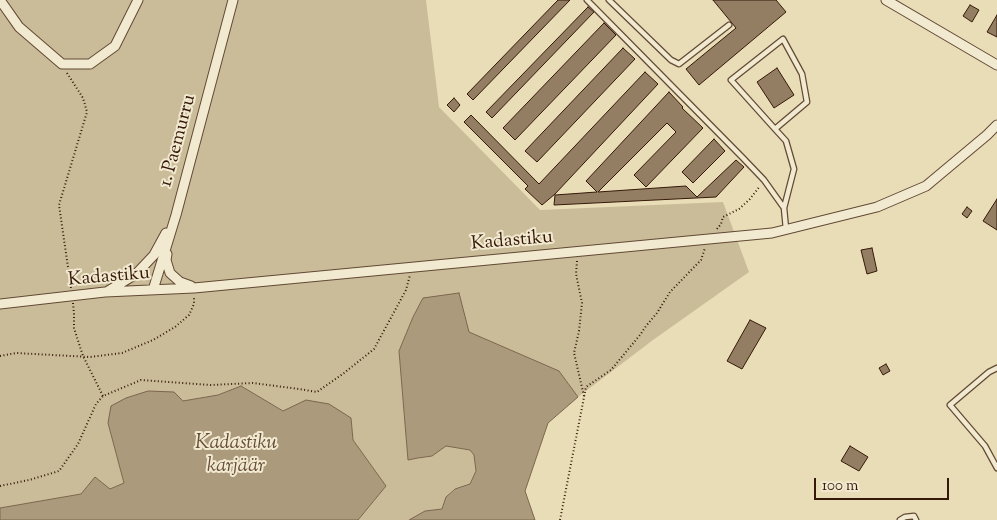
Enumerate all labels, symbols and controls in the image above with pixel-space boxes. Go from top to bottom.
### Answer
street label: 1. Paemurru [156,92,202,190]
street label: Kadastiku [470,227,554,257]
street label: Kadastiku [67,263,151,293]
water label: Kadastiku karjäär [195,433,277,480]
scale bar [817,468,952,500]
text: 100 m [822,476,858,497]

